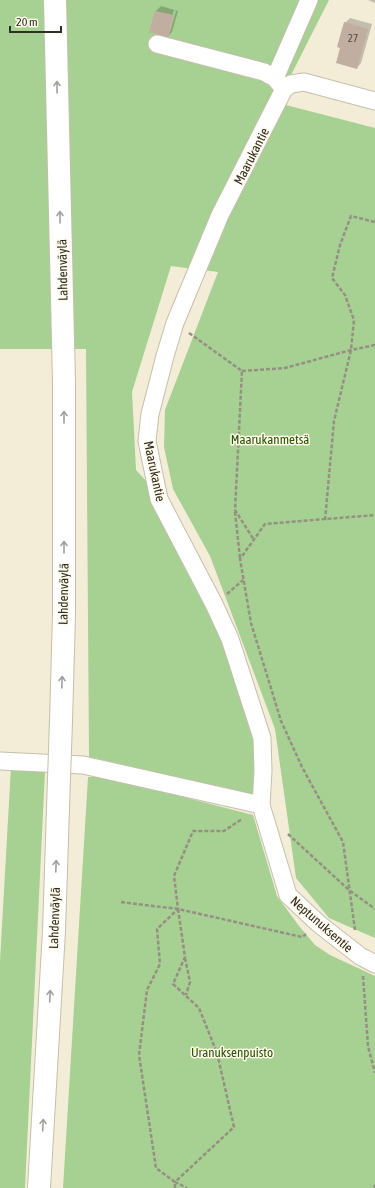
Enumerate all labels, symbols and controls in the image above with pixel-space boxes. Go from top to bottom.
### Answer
scale bar [10,8,61,34]
text: 20 m [16,15,38,29]
house number: 27 [348,32,358,44]
one-way arrow [53,81,61,94]
street label: Maarukantie [231,125,272,187]
one-way arrow [57,211,64,224]
street label: Lahdenväylä [54,239,71,301]
one-way arrow [60,411,68,424]
park label: Maarukanmetsä [231,432,309,447]
street label: Maarukantie [141,439,168,503]
one-way arrow [60,541,68,554]
street label: Lahdenväylä [55,563,72,625]
one-way arrow [58,676,66,689]
one-way arrow [52,860,60,873]
street label: Lahdenväylä [46,887,63,949]
street label: Neptunuksentie [288,893,356,956]
one-way arrow [46,990,54,1003]
park label: Uranuksenpuisto [191,1045,273,1060]
one-way arrow [39,1119,46,1132]

